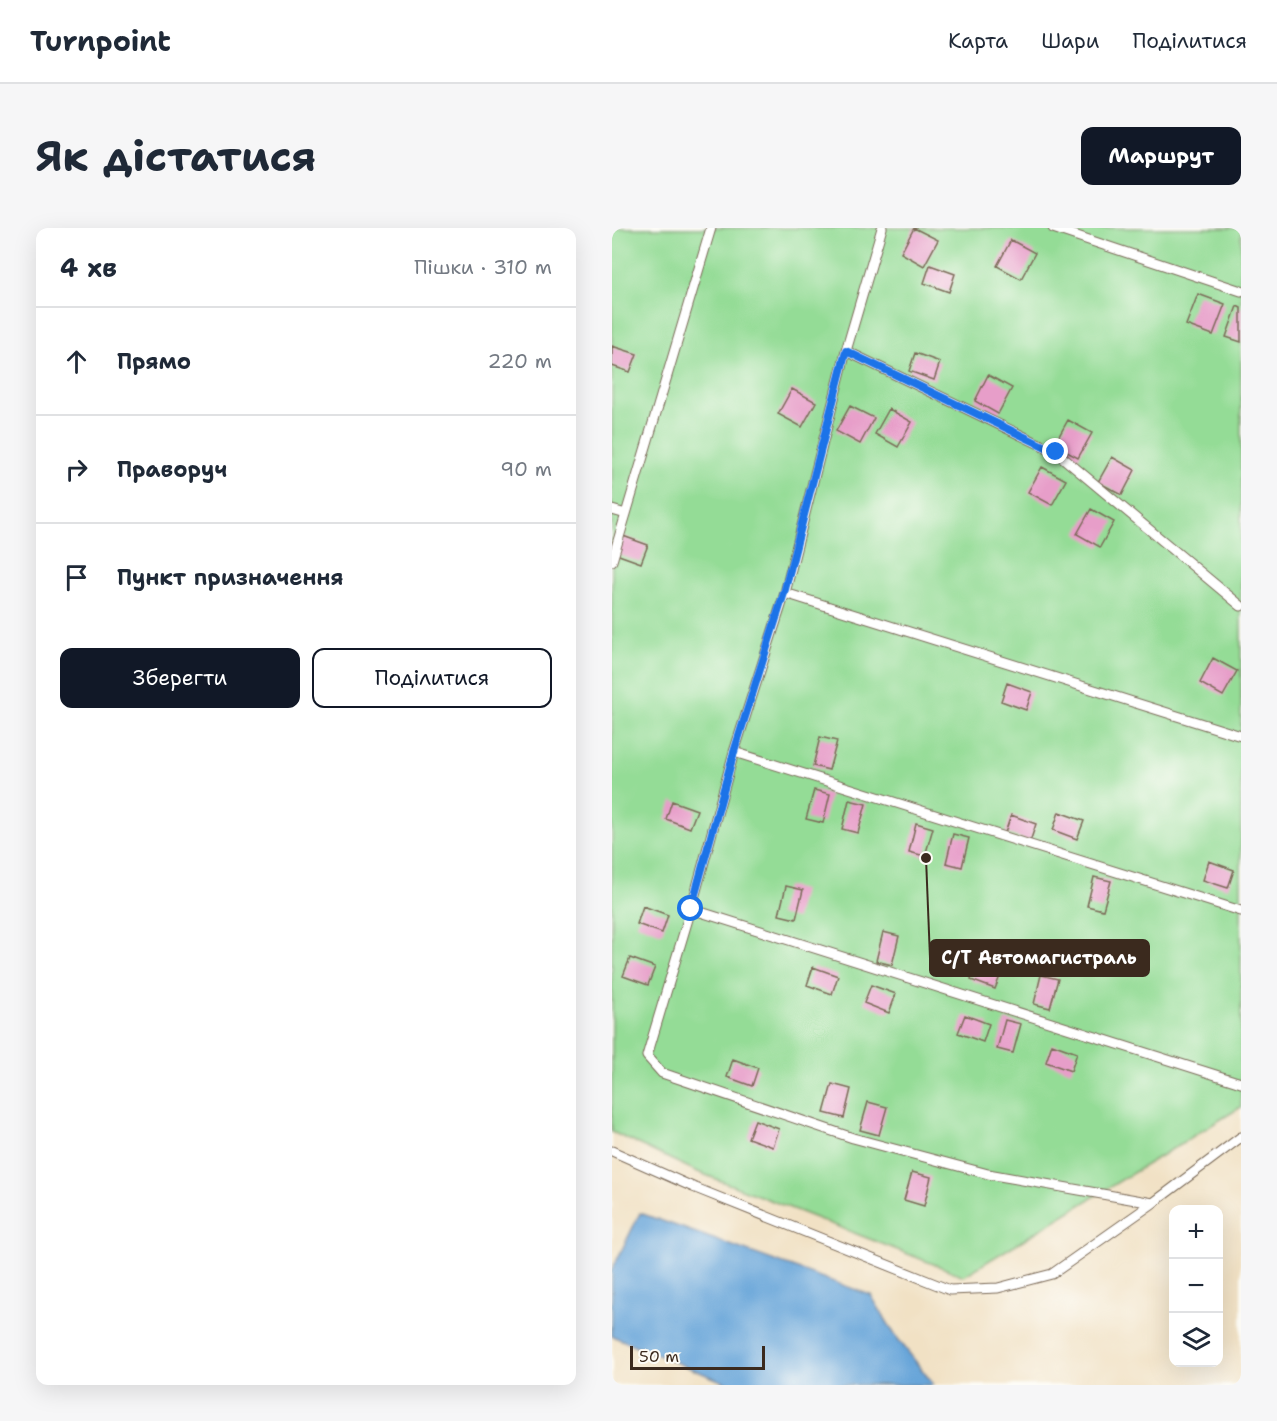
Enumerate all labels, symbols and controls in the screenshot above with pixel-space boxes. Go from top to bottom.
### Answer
text: Turnpoint [30,22,171,60]
text: Карта [948,27,1008,55]
text: Шари [1041,27,1099,55]
text: Поділитися [1132,27,1247,55]
button: Маршрут [1081,127,1241,185]
text: Як дістатися [36,128,316,184]
text: 4 хв [60,250,117,285]
text: Пішки · 310 m [414,254,552,280]
icon: ahead [60,345,93,378]
text: Прямо [117,347,191,376]
text: 220 m [488,348,552,374]
route end [1042,438,1068,464]
icon: right [60,453,93,486]
text: Праворуч [117,455,227,484]
text: 90 m [500,456,552,482]
icon: arrive [60,561,93,594]
text: Пункт призначення [117,563,344,592]
button: Зберегти [60,648,300,708]
button: Поділитися [312,648,552,708]
route start [677,895,703,921]
callout: С/Т Автомагистраль [930,940,1149,976]
text: С/Т Автомагистраль [941,946,1137,970]
map controls [1169,1205,1223,1367]
button: + [1169,1205,1223,1259]
button: − [1169,1259,1223,1313]
button: layers [1169,1313,1223,1367]
scale bar [630,1343,765,1370]
text: 50 m [639,1346,679,1367]

